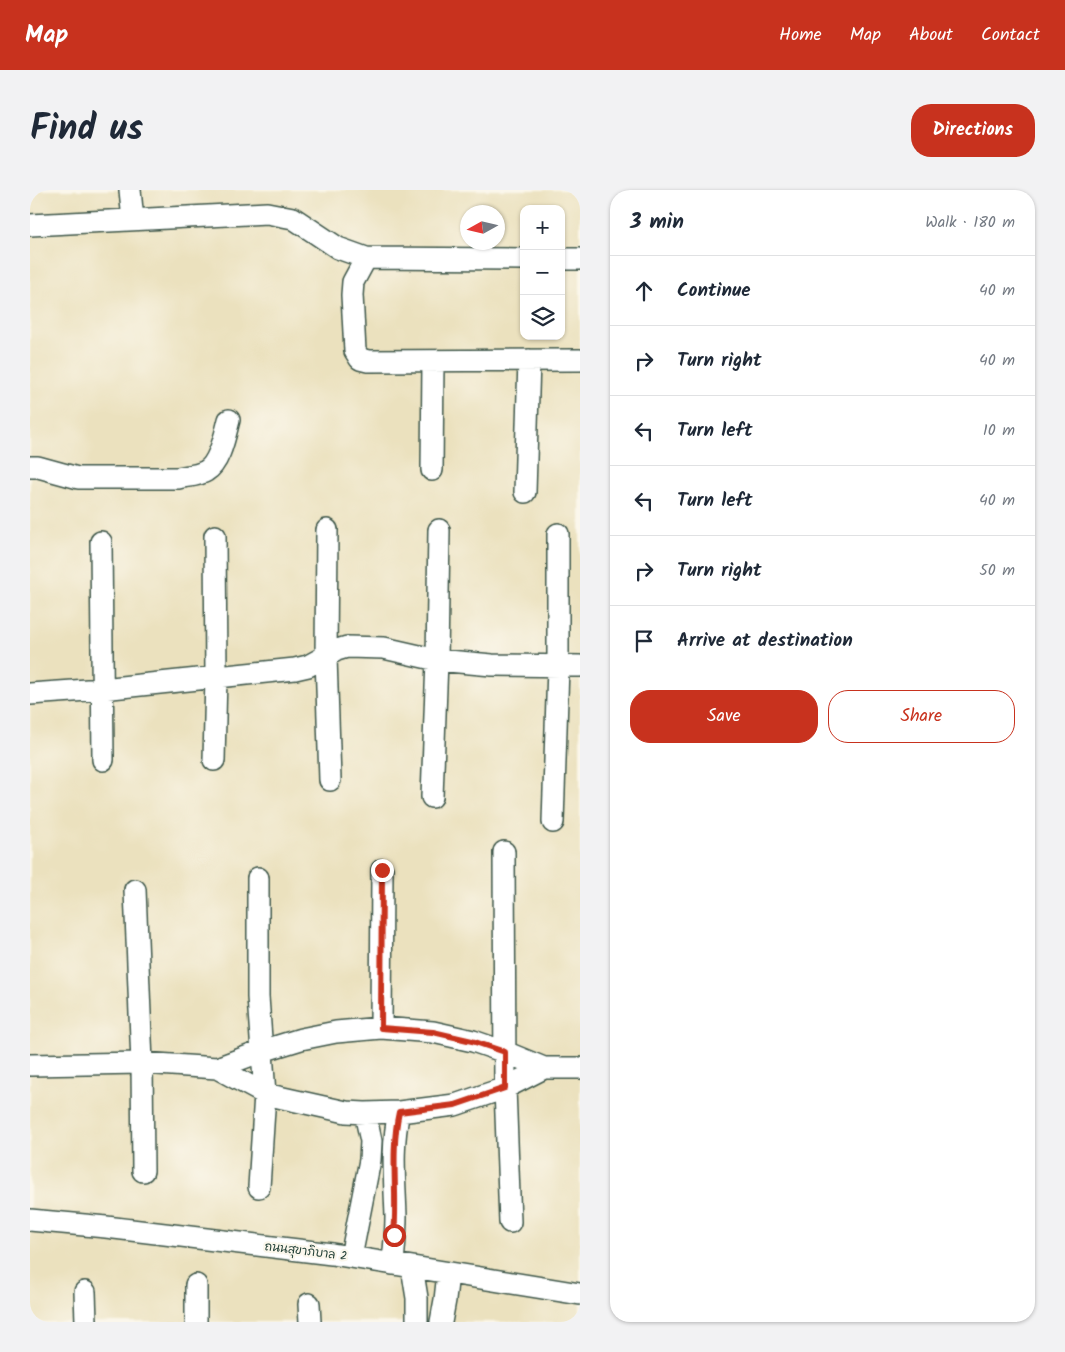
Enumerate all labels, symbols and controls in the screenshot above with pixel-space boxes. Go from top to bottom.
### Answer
text: Map [25,16,68,55]
text: Home [779,21,822,50]
text: Map [850,21,881,50]
text: About [909,21,953,50]
text: Contact [981,21,1040,50]
text: Find us [30,102,143,158]
button: Directions [911,104,1035,157]
north arrow [460,205,505,250]
map controls [520,205,565,340]
button: + [520,205,565,250]
text: 3 min [630,206,684,239]
text: Walk · 180 m [925,210,1015,235]
button: − [520,250,565,295]
text: Continue [677,276,750,306]
icon: ahead [630,277,658,305]
text: 40 m [979,278,1015,303]
button: layers [520,295,565,340]
text: Turn right [677,346,762,376]
icon: right [630,347,658,375]
text: 40 m [979,348,1015,373]
text: Turn left [677,416,752,446]
icon: left [630,417,658,445]
text: 10 m [983,418,1015,443]
text: Turn left [677,486,752,516]
icon: left [630,487,658,515]
text: 40 m [979,488,1015,513]
text: Turn right [677,556,762,586]
icon: right [630,557,658,585]
text: 50 m [979,558,1015,583]
text: Arrive at destination [677,626,853,656]
icon: arrive [630,627,658,655]
button: Save [630,690,818,743]
button: Share [828,690,1015,743]
route end [371,859,394,882]
route start [383,1224,406,1247]
street label: ถนนสุขาภิบาล 2 [264,1237,348,1266]

